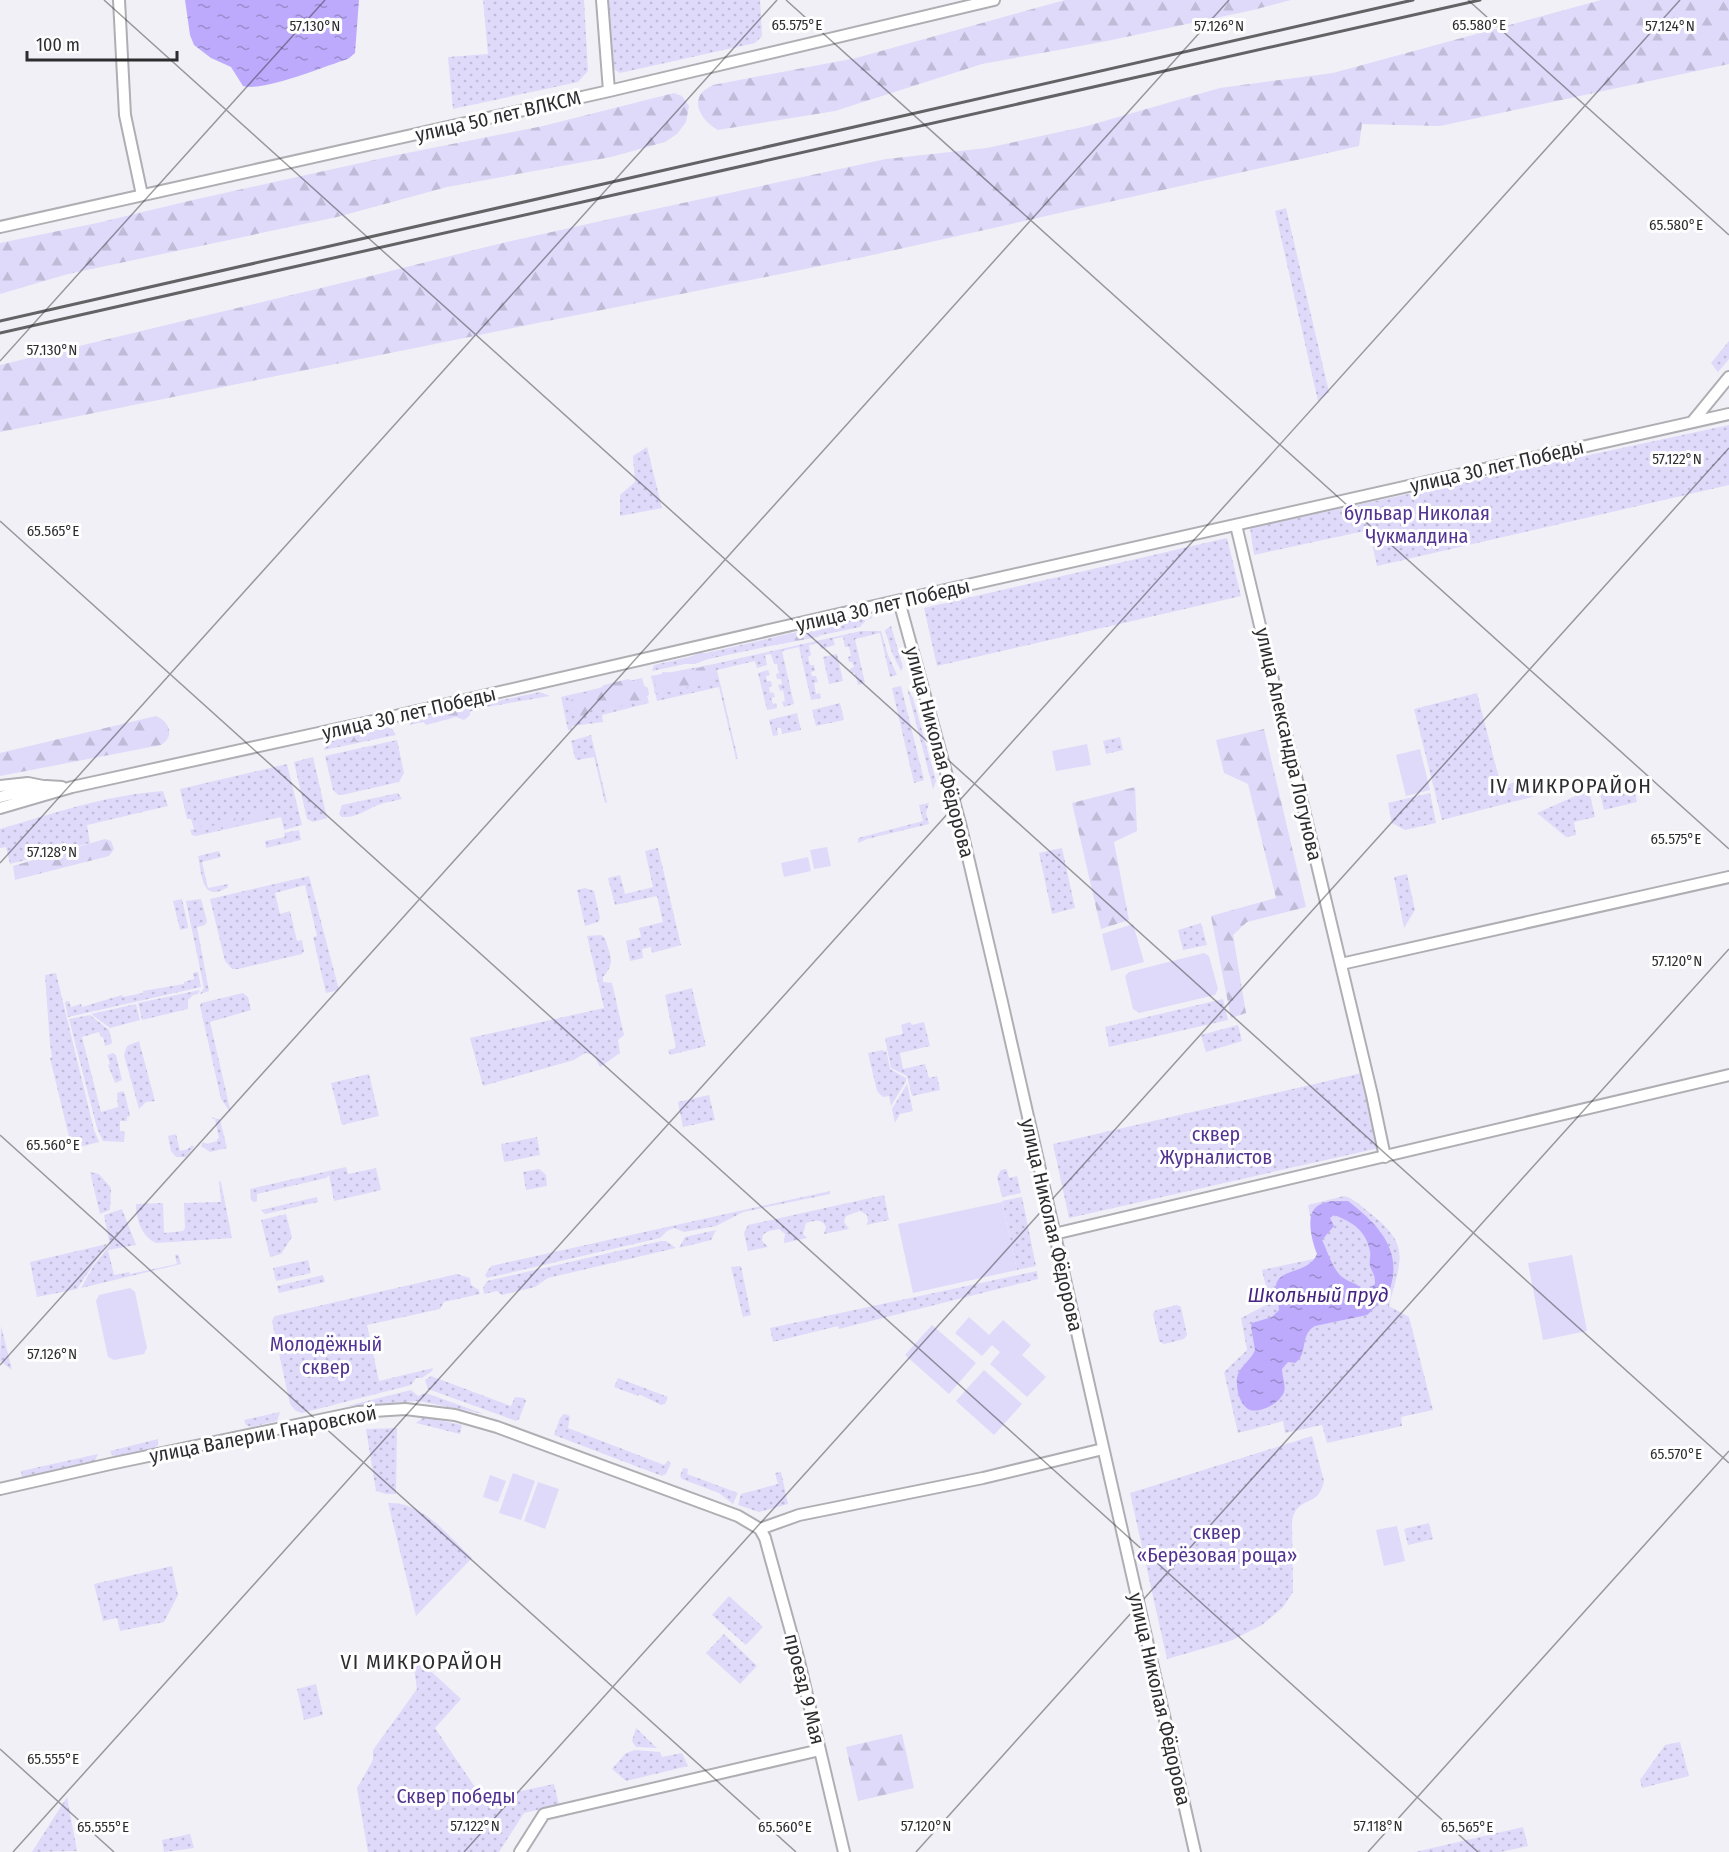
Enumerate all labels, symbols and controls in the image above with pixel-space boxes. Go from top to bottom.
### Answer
text: 65.575°E [772,16,822,34]
text: 65.580°E [1452,16,1506,34]
text: 57.130°N [290,17,340,35]
text: 57.126°N [1194,17,1244,35]
text: 57.124°N [1645,17,1695,35]
scale bar [27,24,177,62]
text: 100 m [36,34,80,56]
street label: улица 50 лет ВЛКСМ [413,85,583,147]
text: 65.580°E [1649,216,1703,234]
text: 57.130°N [27,341,77,359]
street label: улица 30 лет Победы [1408,434,1586,498]
text: 57.122°N [1652,450,1702,468]
park label: бульвар Николая Чукмалдина [1344,501,1490,548]
text: 65.565°E [27,522,79,540]
street label: улица 30 лет Победы [794,573,972,637]
street label: улица Александра Логунова [1251,625,1327,863]
street label: улица Николая Фёдорова [900,644,980,860]
street label: улица 30 лет Победы [320,681,498,745]
district label: IV МИКРОРАЙОН [1489,773,1653,799]
text: 65.575°E [1651,830,1701,848]
text: 57.128°N [27,843,77,861]
text: 57.120°N [1652,952,1702,970]
street label: улица Николая Фёдорова [1016,1116,1088,1334]
park label: сквер Журналистов [1160,1122,1272,1169]
text: 65.560°E [26,1136,80,1154]
water label: Школьный пруд [1247,1282,1389,1308]
park label: Молодёжный сквер [270,1332,382,1379]
text: 57.126°N [27,1345,77,1363]
street label: улица Валерии Гнаровской [147,1400,379,1468]
text: 65.570°E [1650,1445,1702,1463]
park label: сквер «Берёзовая роща» [1137,1520,1297,1567]
street label: улица Николая Фёдорова [1124,1590,1196,1808]
street label: проезд 9 Мая [780,1631,830,1747]
district label: VI МИКРОРАЙОН [340,1649,504,1675]
text: 65.555°E [27,1750,79,1768]
park label: Сквер победы [397,1784,516,1808]
text: 57.122°N [450,1817,500,1835]
text: 57.120°N [901,1817,951,1835]
text: 57.118°N [1353,1817,1403,1835]
text: 65.555°E [77,1818,129,1836]
text: 65.560°E [758,1818,812,1836]
text: 65.565°E [1441,1818,1493,1836]

